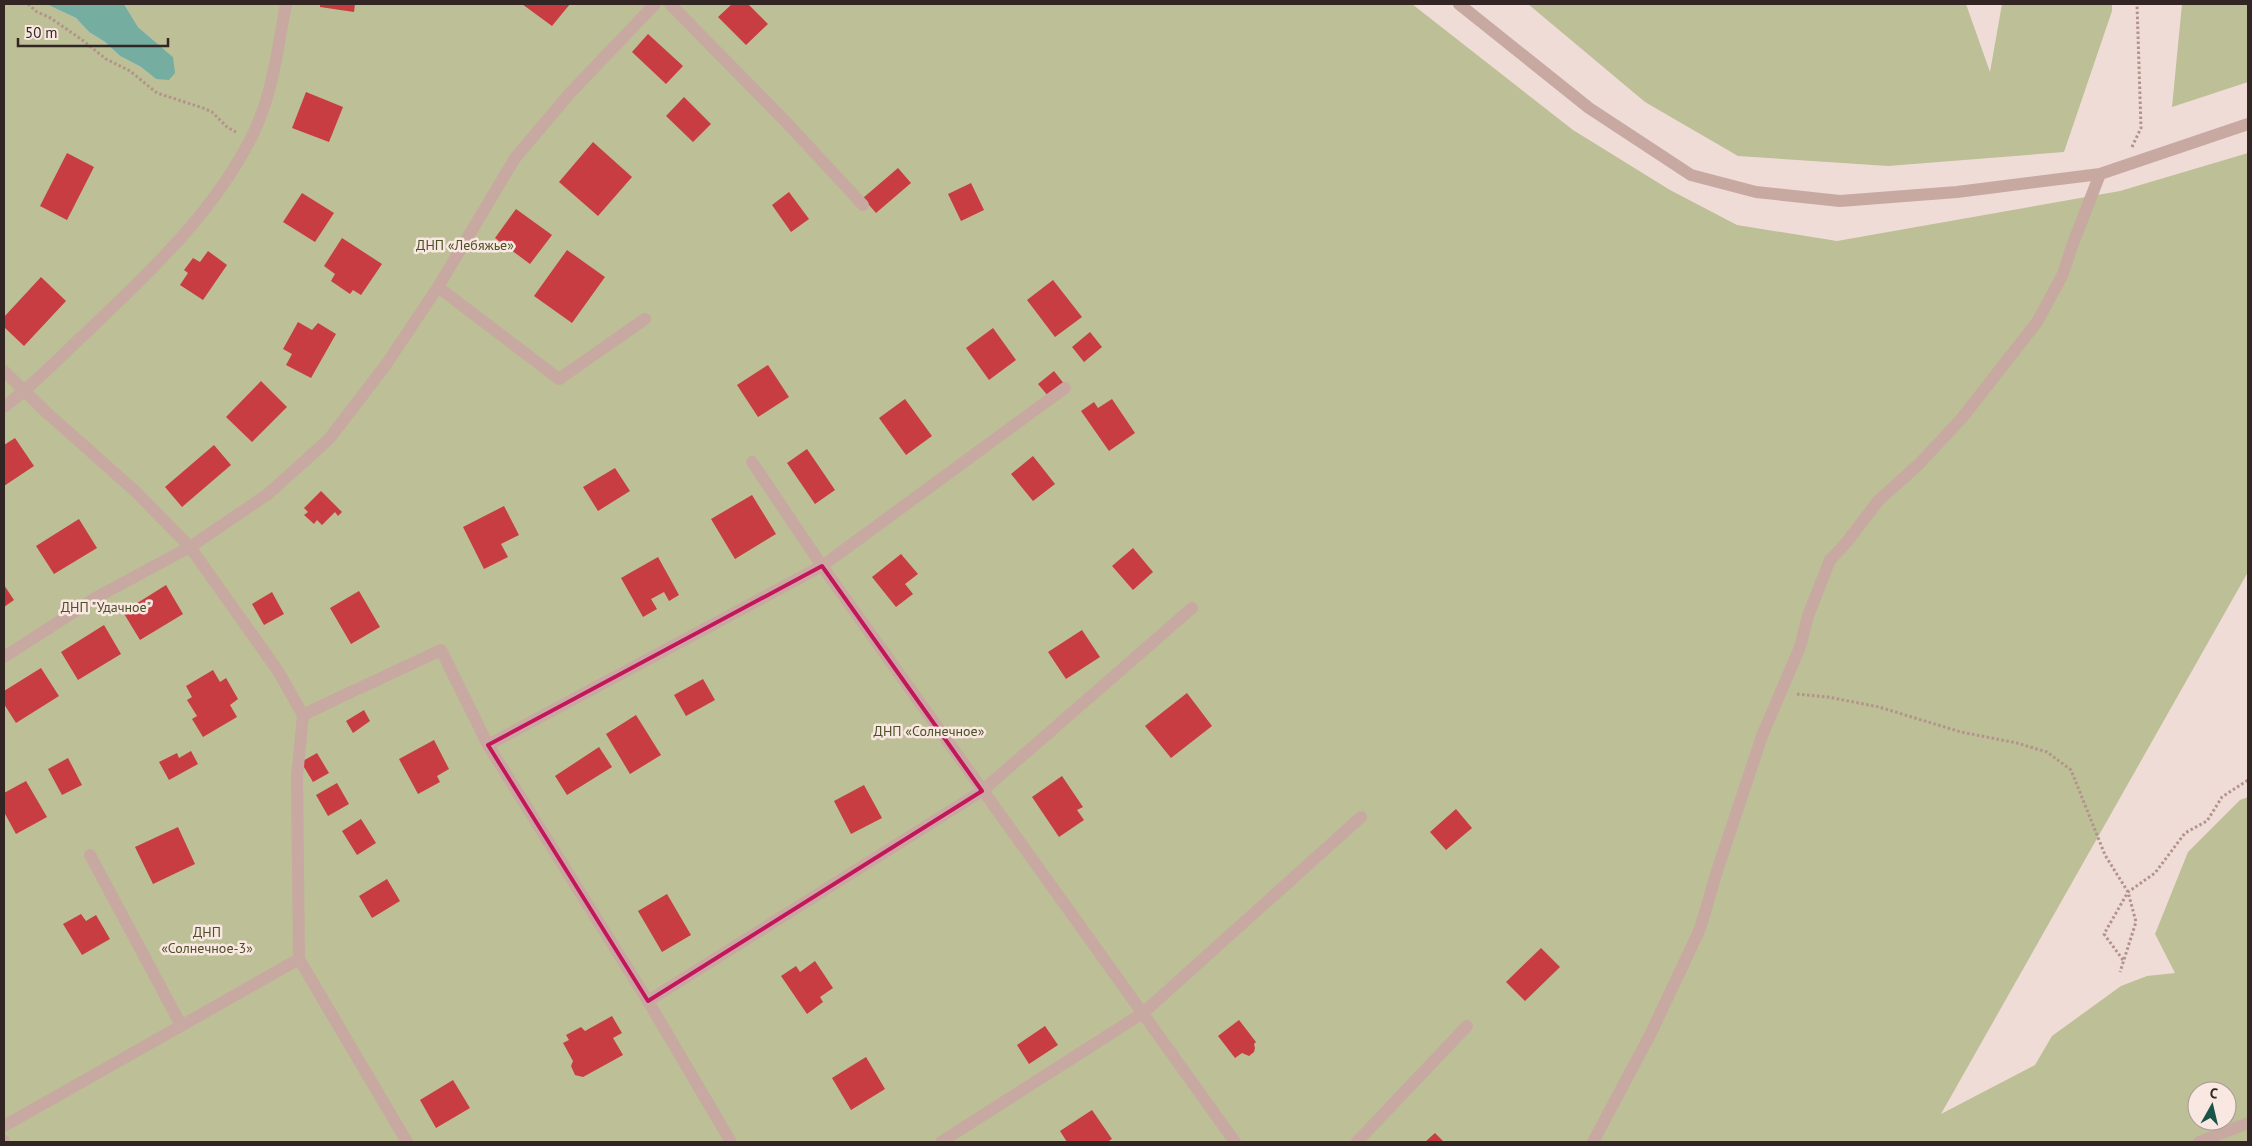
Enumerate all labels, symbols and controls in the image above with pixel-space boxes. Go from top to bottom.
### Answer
scale bar [18,15,168,47]
text: 50 m [25,23,58,42]
park label: ДНП «Лебяжье» [416,236,514,254]
park label: ДНП "Удачное" [61,598,151,616]
park label: ДНП «Солнечное» [874,722,985,740]
park label: ДНП «Солнечное-3» [161,923,253,957]
north arrow [2187,1081,2237,1131]
text: С [2209,1084,2219,1103]

